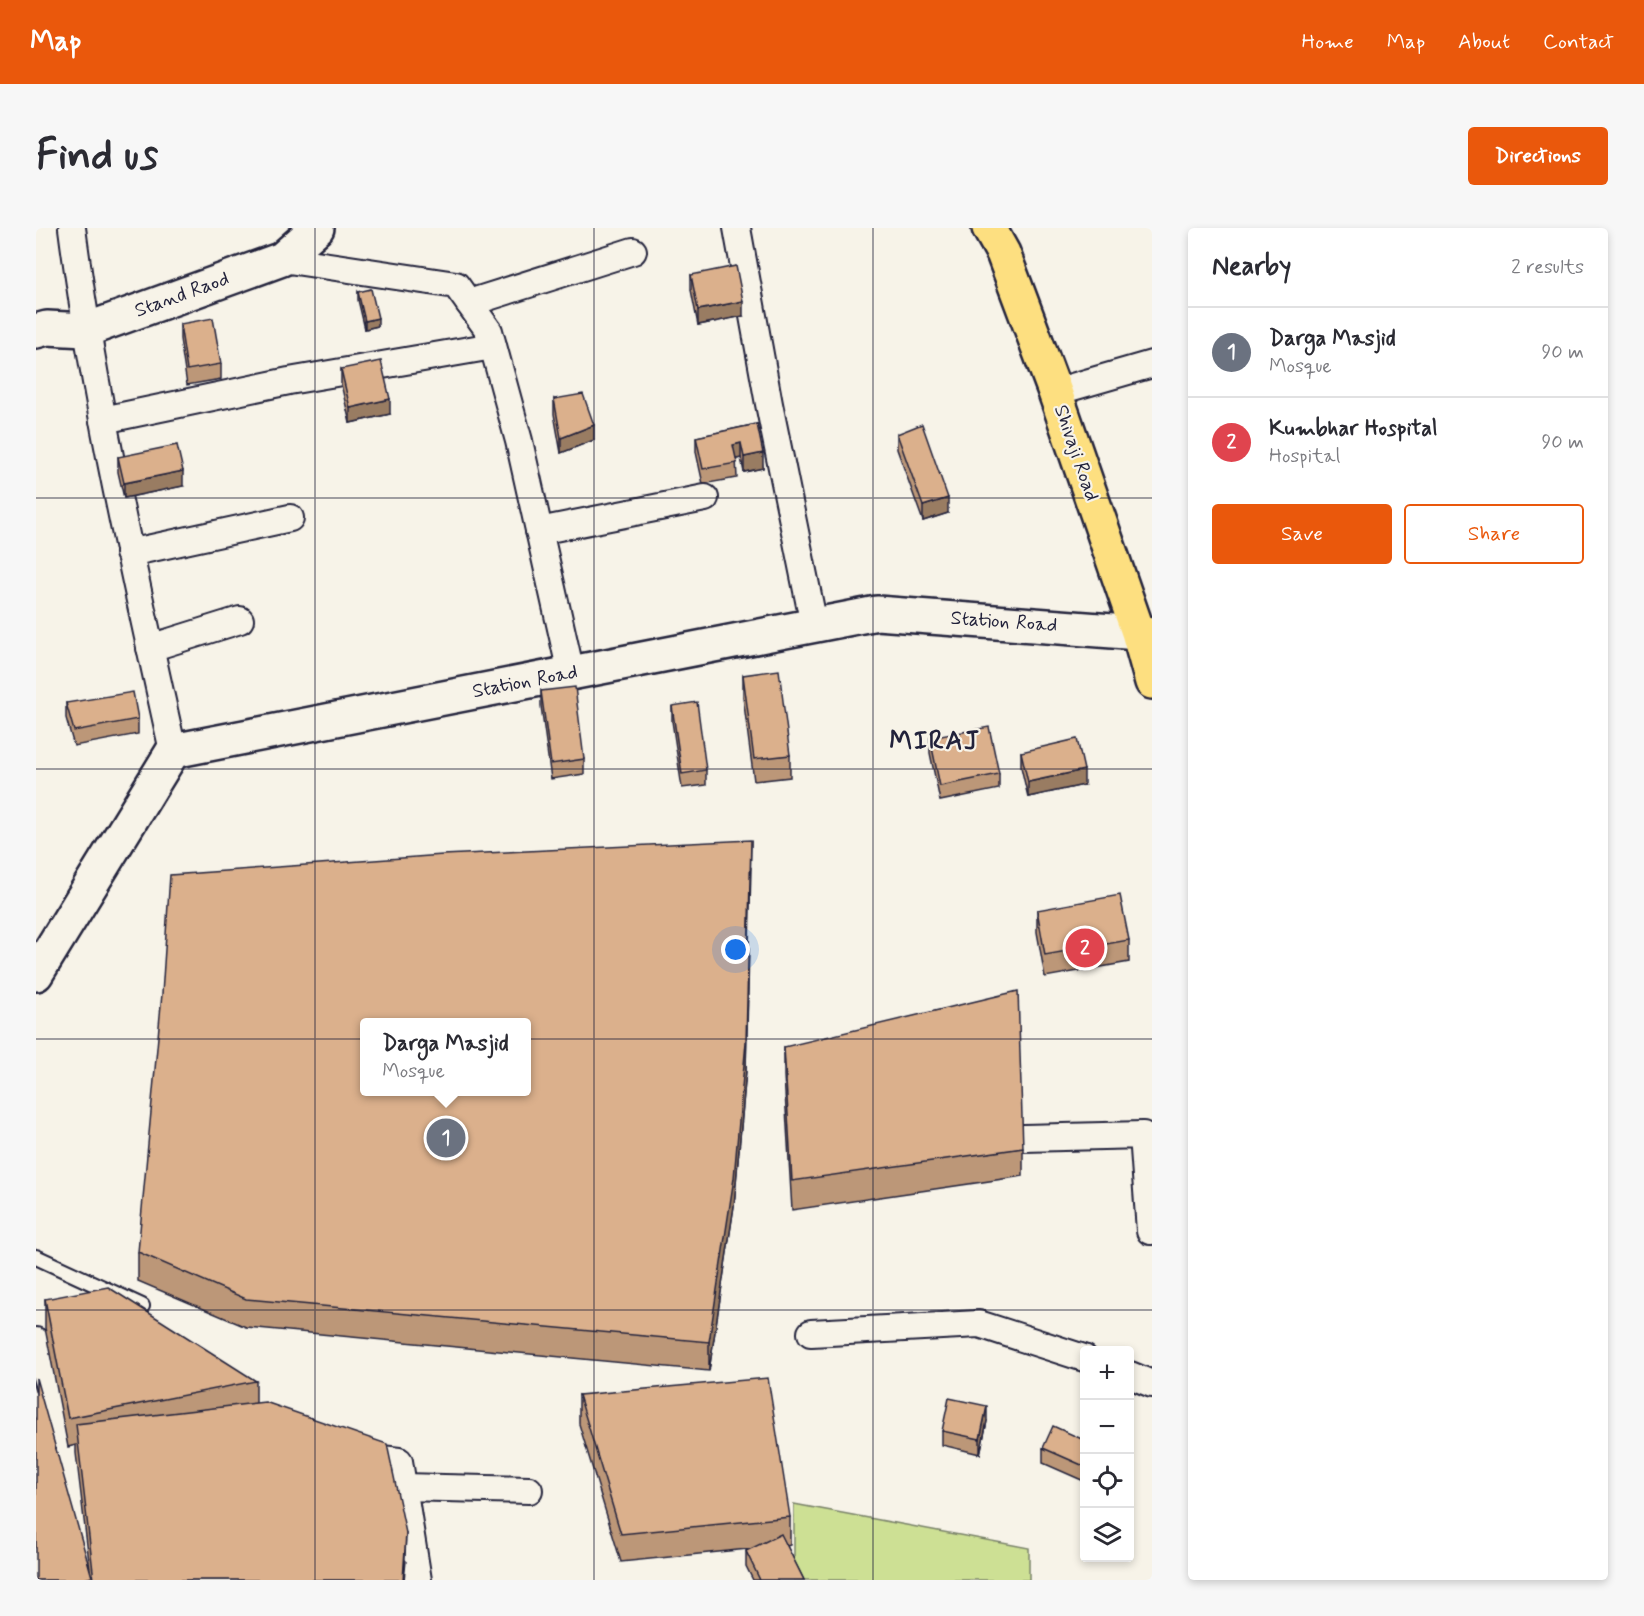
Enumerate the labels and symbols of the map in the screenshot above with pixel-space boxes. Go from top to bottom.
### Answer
street label: Stand Raod [131,265,233,325]
street label: Shivaji Road [1047,401,1105,505]
street label: Station Road [950,605,1058,639]
street label: Station Road [470,659,580,705]
district label: MIRAJ [889,725,981,759]
pin: 2 [1066,926,1104,970]
your location [721,935,750,964]
pin: 1 [426,1116,466,1160]

